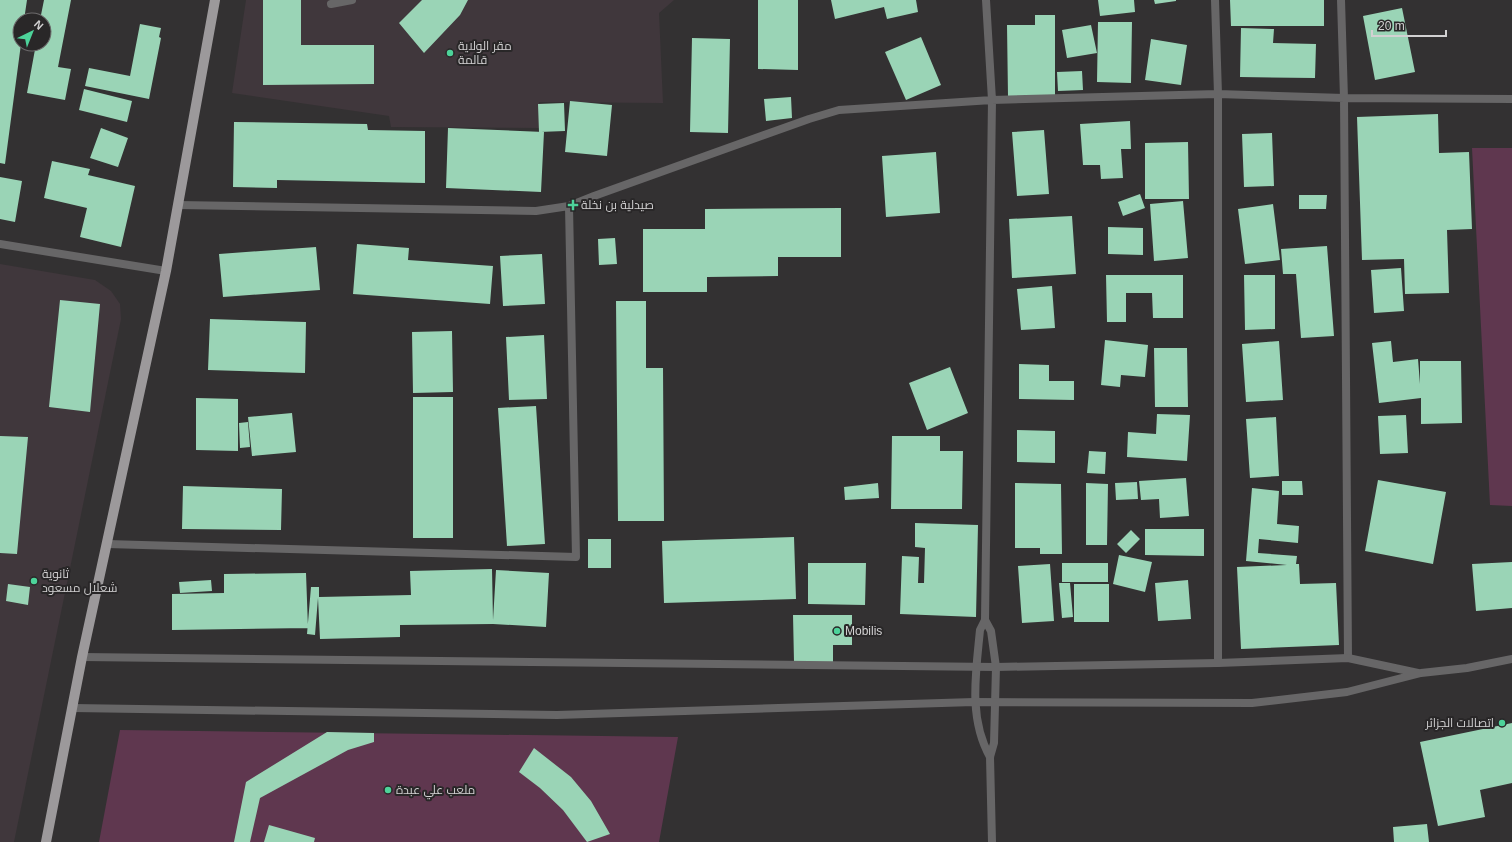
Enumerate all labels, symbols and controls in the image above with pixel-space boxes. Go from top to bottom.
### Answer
north arrow [12,12,52,52]
scale bar [1372,12,1446,38]
text: N [32,18,46,32]
text: 20 m [1378,19,1405,33]
place label: مقر الولاية قالمة [458,39,512,67]
marker: مقر الولاية قالمة [445,48,455,58]
place label: صيدلية بن نخلة [581,198,654,212]
marker: صيدلية بن نخلة [568,200,578,210]
place label: ثانوية شعلال مسعود [42,567,117,595]
marker: ثانوية شعلال مسعود [29,576,39,586]
place label: Mobilis [845,624,882,638]
marker: Mobilis [832,626,842,636]
place label: اتصالات الجزائر [1425,716,1494,730]
marker: اتصالات الجزائر [1497,718,1507,728]
place label: ملعب علي عبدة [396,783,475,800]
marker: ملعب علي عبدة [383,785,393,795]

